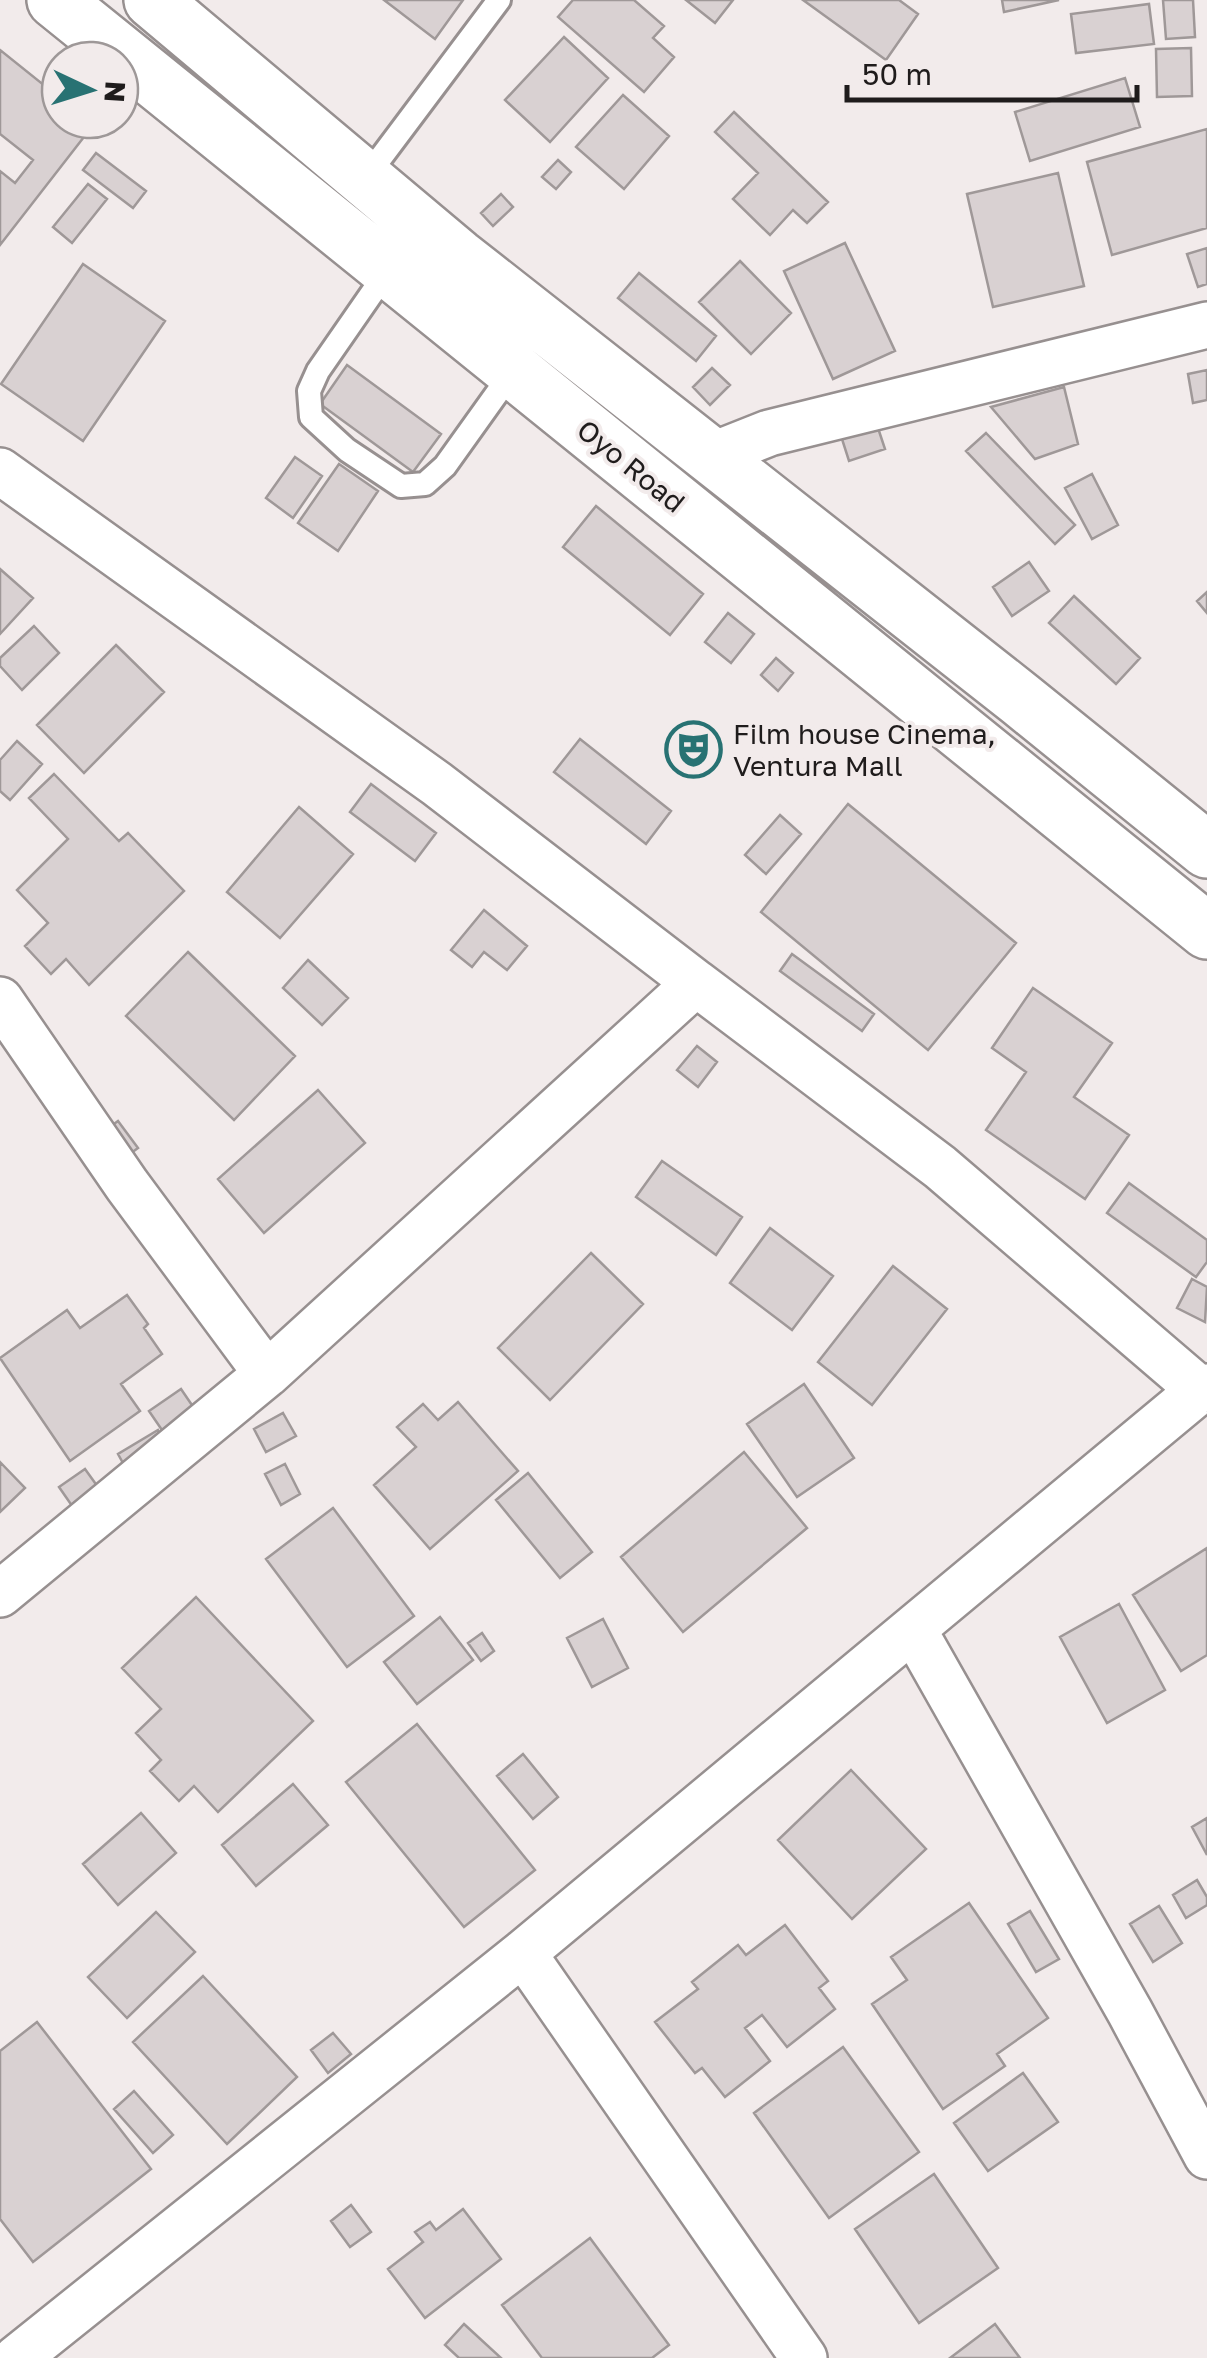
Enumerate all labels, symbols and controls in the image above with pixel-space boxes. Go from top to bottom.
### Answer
north arrow [40,40,140,140]
scale bar [847,40,1137,102]
text: 50 m [862,56,932,92]
text: N [98,80,133,104]
street label: Oyo Road [571,412,692,519]
place label: Film house Cinema, Ventura Mall [733,717,996,782]
theatre icon: Film house Cinema, Ventura Mall [664,720,724,780]

